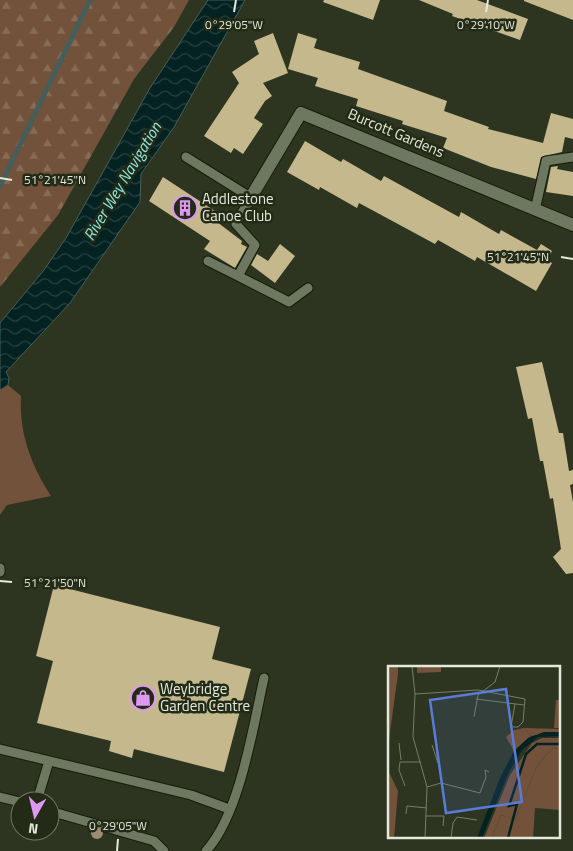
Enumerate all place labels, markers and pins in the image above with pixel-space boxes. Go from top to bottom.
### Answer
place label: Addlestone Canoe Club [202,187,274,227]
building icon: Addlestone Canoe Club [172,195,198,221]
place label: Weybridge Garden Centre [160,677,250,717]
shop icon: Weybridge Garden Centre [130,685,156,711]

